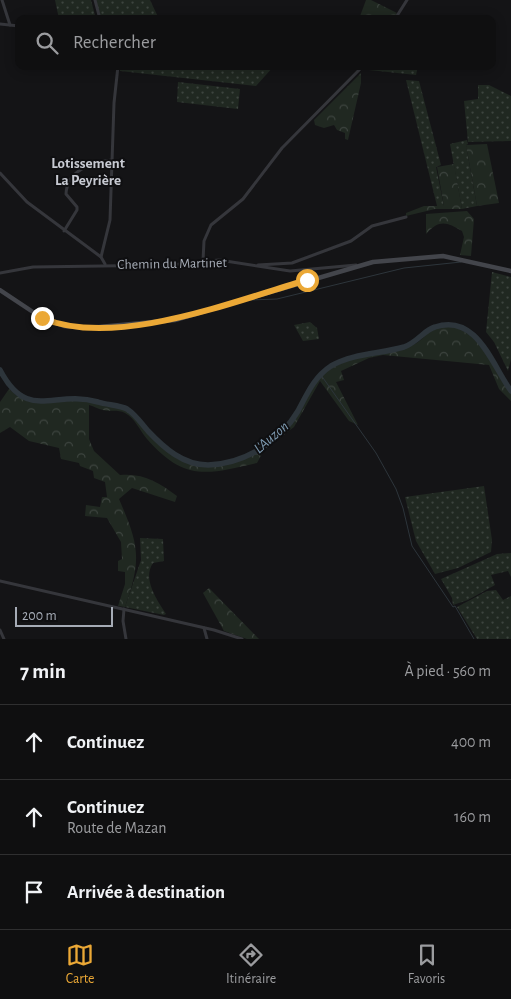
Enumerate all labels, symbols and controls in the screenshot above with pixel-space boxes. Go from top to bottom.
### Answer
search box [15,15,496,70]
icon: search [33,29,61,57]
text: Rechercher [73,33,156,52]
district label: Lotissement La Peyrière [51,156,125,188]
street label: Chemin du Martinet [117,256,227,272]
route start [296,269,319,292]
route end [31,307,54,330]
water label: L'Auzon [251,418,291,456]
scale bar [15,604,112,627]
text: 200 m [22,609,57,623]
text: 7 min [20,661,66,682]
text: À pied · 560 m [404,663,491,679]
icon: ahead [20,728,48,756]
text: Continuez [67,733,144,752]
text: 400 m [451,734,491,750]
text: Continuez [67,798,144,817]
icon: ahead [20,803,48,831]
text: 160 m [454,809,491,825]
text: Route de Mazan [67,820,166,836]
icon: arrive [20,878,48,906]
text: Arrivée à destination [67,883,225,902]
tab: Carte [66,941,95,988]
tab: Itinéraire [226,941,276,988]
tab: Favoris [408,941,445,988]

